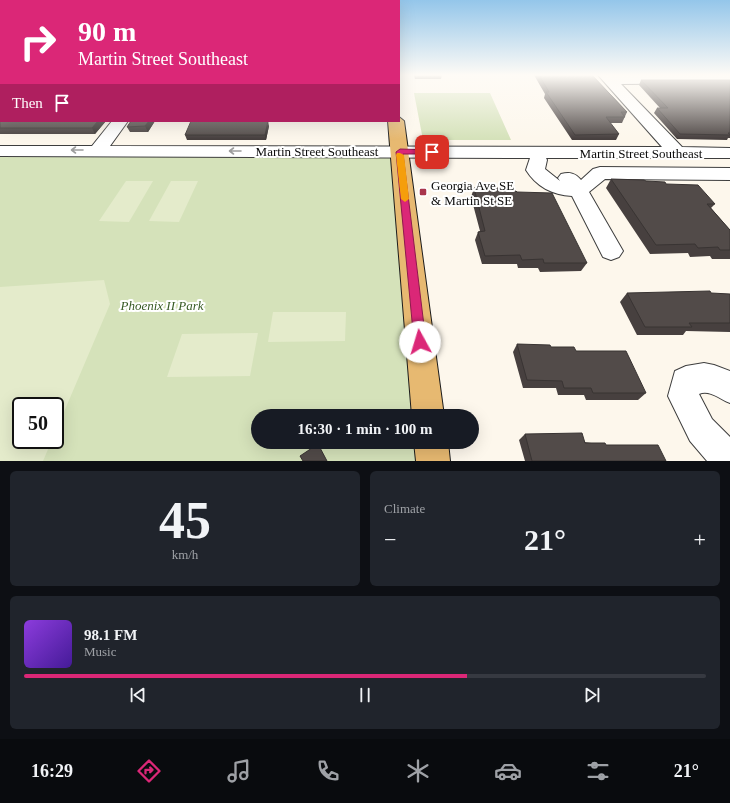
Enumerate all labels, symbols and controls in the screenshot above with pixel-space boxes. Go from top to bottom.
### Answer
icon: right [12,16,64,68]
text: 90 m [78,16,136,47]
text: Martin Street Southeast [78,49,248,69]
icon: arrive [51,92,73,114]
text: Then [12,95,43,111]
pin [415,135,449,169]
icon: arrive [421,141,443,163]
street label: Martin Street Southeast [256,144,379,159]
one-way arrow [71,146,84,154]
street label: Martin Street Southeast [580,146,703,161]
one-way arrow [229,147,242,155]
place label: Georgia Ave SE & Martin St SE [431,178,514,208]
marker: Georgia Ave SE & Martin St SE [418,187,428,197]
park label: Phoenix II Park [119,298,204,313]
position arrow [399,321,441,363]
speed limit sign: 50 [12,397,64,449]
text: 16:30 · 1 min · 100 m [298,421,433,437]
text: 45 [159,492,211,549]
text: Climate [384,501,425,516]
text: 21° [524,523,566,556]
text: − [384,527,396,552]
text: + [694,527,706,552]
text: km/h [172,547,198,562]
text: 98.1 FM [84,627,137,643]
text: Music [84,644,117,659]
icon: previous [127,684,149,706]
icon: pause [354,684,376,706]
icon: next [581,684,603,706]
icon: directions [135,757,163,785]
icon: music [225,757,253,785]
icon: phone [314,757,342,785]
icon: climate [404,757,432,785]
icon: car [494,757,522,785]
icon: filters [584,757,612,785]
text: 16:29 [31,761,73,781]
text: 21° [674,761,699,781]

